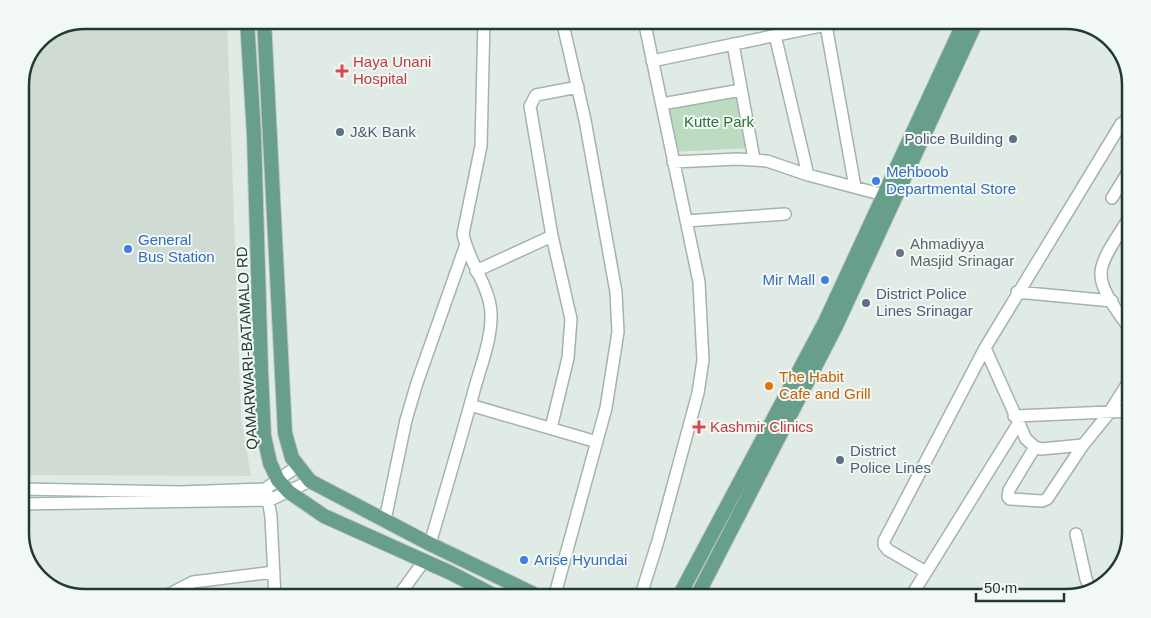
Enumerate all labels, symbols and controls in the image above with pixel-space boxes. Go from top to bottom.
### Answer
place label: Haya Unani Hospital [353,53,431,87]
marker: Haya Unani Hospital [335,64,349,78]
park label: Kutte Park [684,113,755,130]
place label: J&K Bank [350,123,416,140]
marker: J&K Bank [334,126,346,138]
place label: Police Building [905,130,1003,147]
marker: Police Building [1007,133,1019,145]
place label: Mehboob Departmental Store [886,163,1016,197]
marker: Mehboob Departmental Store [870,175,882,187]
place label: General Bus Station [138,231,215,265]
place label: Ahmadiyya Masjid Srinagar [910,235,1014,269]
marker: General Bus Station [122,243,134,255]
street label: QAMARWARI-BATAMALO RD [233,246,260,450]
marker: Ahmadiyya Masjid Srinagar [894,247,906,259]
place label: Mir Mall [763,271,815,288]
marker: Mir Mall [819,274,831,286]
place label: District Police Lines Srinagar [876,285,973,319]
marker: District Police Lines Srinagar [860,297,872,309]
place label: The Habit Cafe and Grill [779,368,871,402]
marker: The Habit Cafe and Grill [763,380,775,392]
place label: Kashmir Clinics [710,418,813,435]
marker: Kashmir Clinics [692,420,706,434]
place label: District Police Lines [850,442,931,476]
marker: District Police Lines [834,454,846,466]
place label: Arise Hyundai [534,551,627,568]
marker: Arise Hyundai [518,554,530,566]
scale bar [976,570,1064,602]
text: 50 m [984,579,1017,596]

